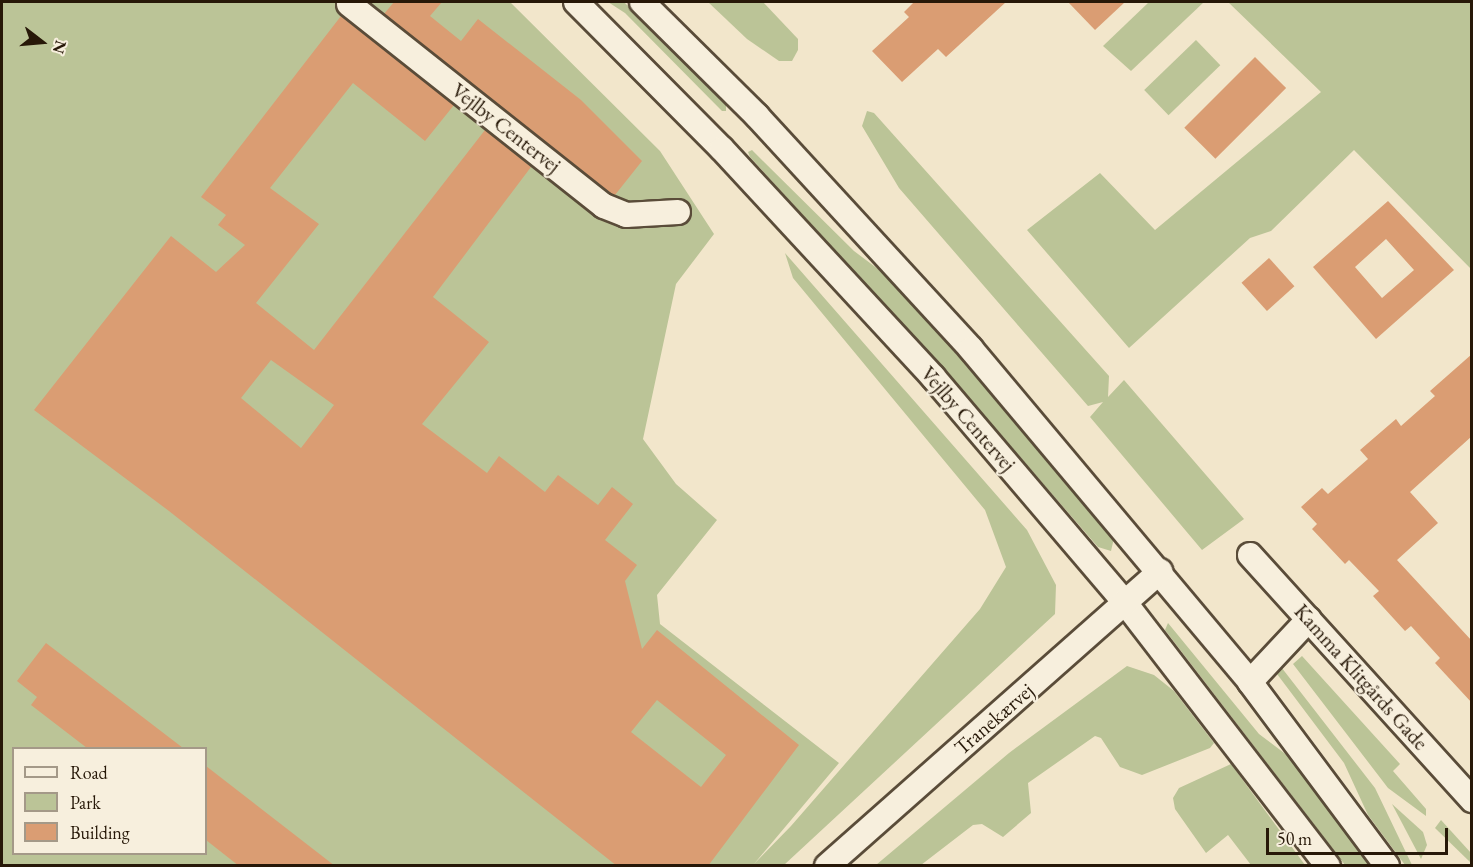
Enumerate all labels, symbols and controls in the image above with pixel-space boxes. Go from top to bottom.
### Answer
north arrow [12,12,72,72]
text: N [48,38,72,56]
street label: Vejlby Centervej [447,78,565,178]
street label: Vejlby Centervej [915,361,1021,477]
street label: Kamma Klitgårds Gade [1289,599,1433,755]
street label: Tranekærvej [949,678,1039,760]
legend [12,747,207,855]
text: Road [70,761,108,784]
text: Park [70,791,101,814]
scale bar [1269,816,1450,854]
text: Building [70,821,130,844]
text: 50 m [1277,827,1312,850]

